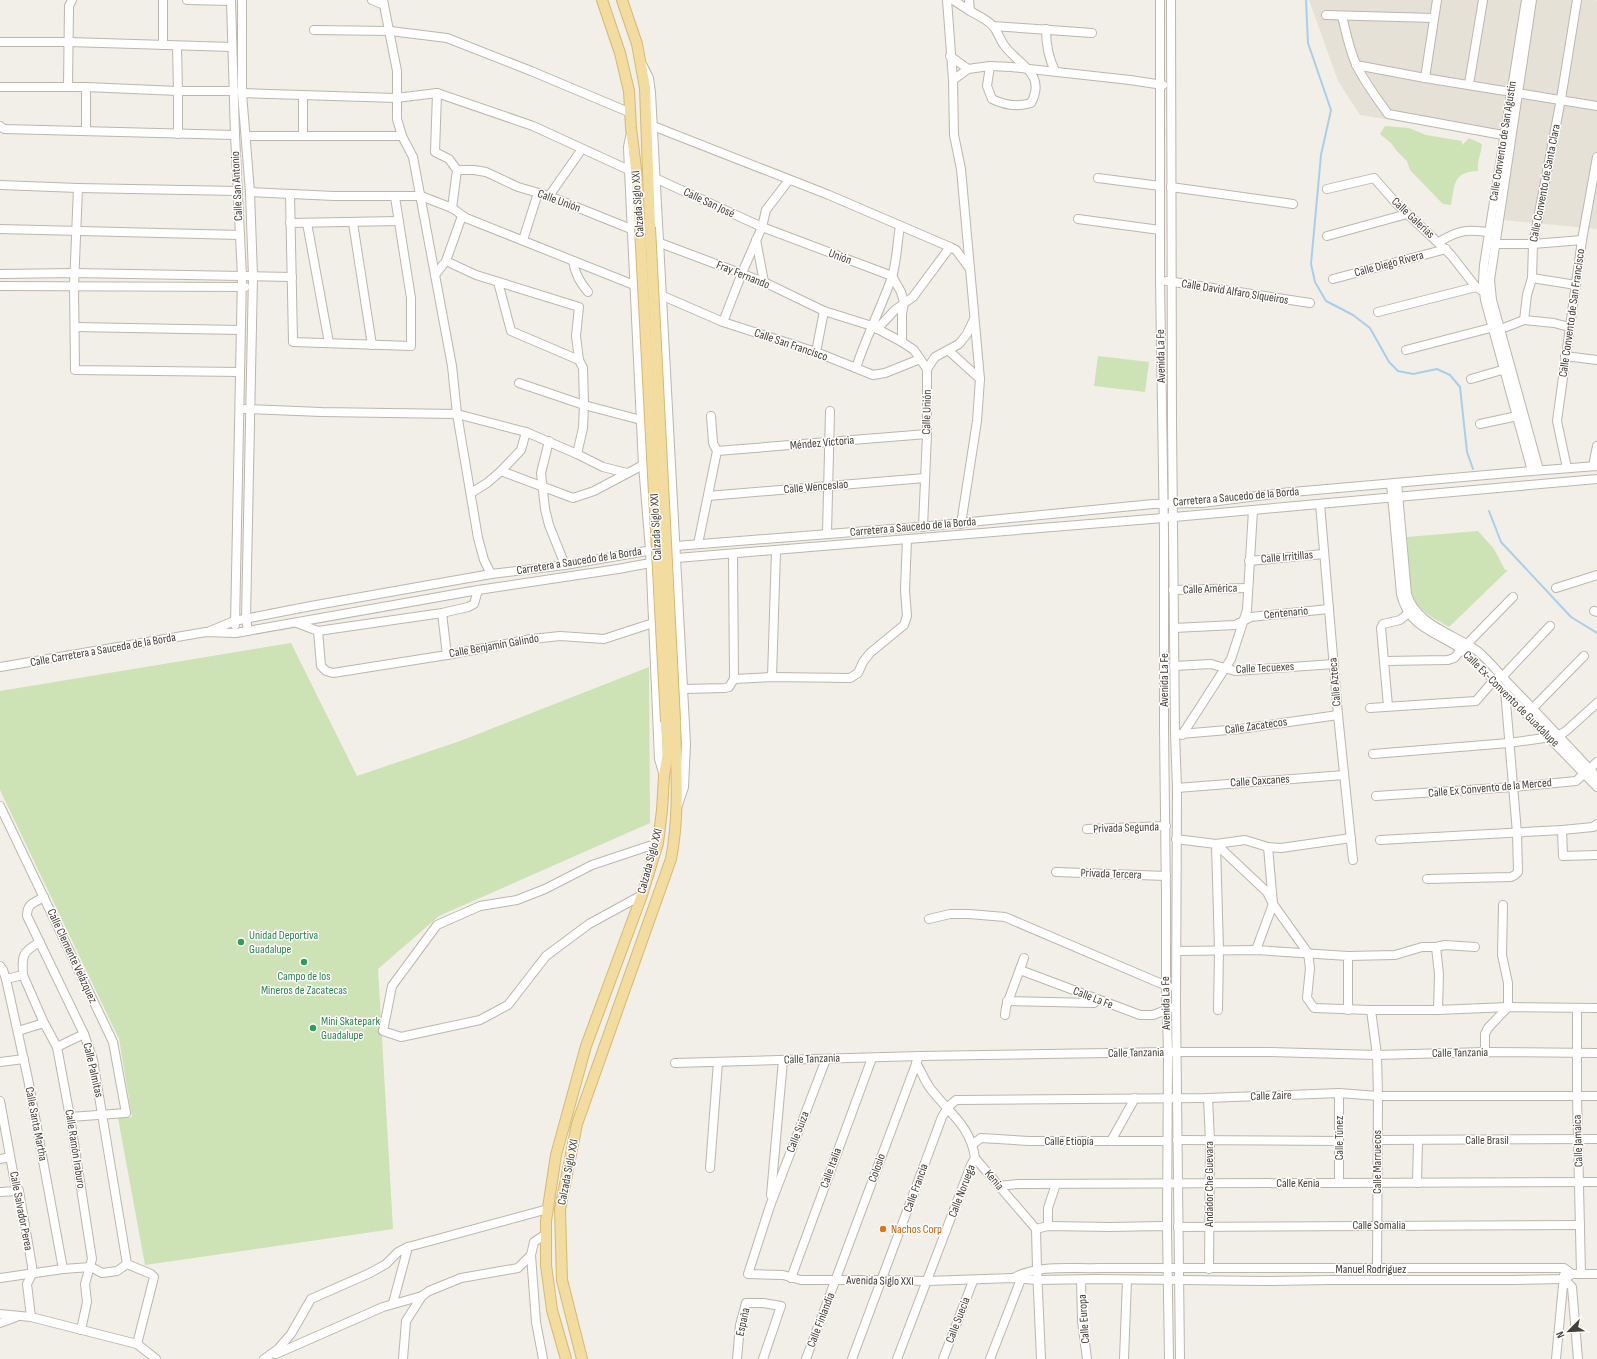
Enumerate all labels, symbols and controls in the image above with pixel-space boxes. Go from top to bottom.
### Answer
street label: Calle Convento de San Agustin [1486,80,1520,202]
street label: Calle Convento de Santa Clara [1526,122,1564,243]
street label: Calle San Antonio [228,151,246,221]
street label: Calzada Siglo XXI [628,170,648,238]
street label: Calle San José [681,185,737,221]
street label: Calle Unión [535,186,583,216]
street label: Calle Galerias [1388,194,1438,242]
street label: Unión [826,246,854,268]
street label: Calle Diego Rivera [1353,247,1426,280]
street label: Calle Convento de San Francisco [1556,248,1588,378]
street label: Fray Fernando [714,257,772,293]
street label: Calle David Alfaro Siqueiros [1180,276,1290,308]
street label: Calle San Francisco [752,325,830,365]
street label: Avenida La Fe [1153,329,1169,384]
street label: Calle Unión [919,389,935,435]
street label: Méndez Victoria [789,433,855,453]
street label: Calle Wenceslao [783,477,849,497]
street label: Carretera a Saucedo de la Borda [1172,484,1300,510]
street label: Calzada Siglo XXI [647,493,665,561]
street label: Carretera a Saucedo de la Borda [849,514,977,540]
street label: Carretera a Saucedo de la Borda [515,544,643,578]
street label: Calle Irritillas [1260,547,1314,567]
street label: Calle América [1183,581,1238,597]
street label: Centenario [1263,603,1309,623]
street label: Calle Carretera a Sauceda de la Borda [29,630,177,670]
street label: Calle Benjamín Galindo [448,631,540,661]
street label: Calle Ex-Convento de Guadalupe [1460,648,1562,750]
street label: Avenida La Fe [1157,653,1172,708]
street label: Calle Azteca [1325,657,1345,707]
street label: Calle Tecuexes [1235,659,1295,677]
street label: Calle Zacatecos [1224,714,1288,738]
street label: Calle Caxcanes [1230,771,1290,791]
street label: Calle Ex Convento de la Merced [1428,775,1552,801]
street label: Privada Segunda [1093,819,1160,837]
street label: Calzada Siglo XXI [634,827,666,895]
street label: Privada Tercera [1080,865,1142,883]
street label: Calle Clemente Velázquez [44,906,101,1006]
place label: Unidad Deportiva Guadalupe [249,928,318,957]
marker: Unidad Deportiva Guadalupe [236,937,246,947]
marker: Campo de los Mineros de Zacatecas [299,957,309,967]
place label: Campo de los Mineros de Zacatecas [261,969,347,998]
street label: Avenida La Fe [1158,976,1174,1031]
street label: Calle La Fe [1071,984,1115,1013]
place label: Mini Skatepark Guadalupe [321,1014,380,1043]
marker: Mini Skatepark Guadalupe [308,1023,318,1033]
street label: Calle Palmitas [79,1041,107,1099]
street label: Calle Tanzania [1108,1045,1165,1061]
street label: Calle Tanzania [1432,1045,1489,1061]
street label: Calle Tanzania [784,1051,841,1067]
street label: Calle Santa Martha [21,1086,51,1163]
street label: Calle Zaire [1250,1088,1292,1104]
street label: Calle Ramón Iraburo [61,1108,89,1190]
street label: Calle Suiza [783,1109,813,1155]
street label: Calle Jamaica [1570,1114,1586,1167]
street label: Calle Túnez [1332,1115,1347,1160]
street label: Calle Marruecos [1370,1130,1385,1194]
street label: Calle Brasil [1465,1133,1509,1148]
street label: Calle Etiopía [1044,1134,1094,1149]
street label: Calzada Siglo XXI [554,1138,582,1206]
street label: Andador Che Guevara [1202,1141,1217,1228]
street label: Calle Italia [817,1146,845,1190]
street label: Colosio [865,1152,889,1184]
street label: Calle Francia [900,1161,932,1214]
street label: Calle Noruega [945,1162,979,1219]
street label: Kenia [981,1167,1007,1194]
street label: Calle Salvador Perea [6,1170,36,1252]
street label: Calle Kenia [1276,1176,1320,1191]
street label: Calle Somalia [1352,1218,1406,1233]
place label: Nachos Corp [891,1222,942,1237]
marker: Nachos Corp [878,1224,888,1234]
street label: Manuel Rodríguez [1336,1262,1407,1277]
street label: Avenida Siglo XXI [845,1273,914,1289]
street label: Calle Finlandia [804,1290,838,1349]
street label: Calle Europa [1075,1294,1093,1344]
street label: Calle Suecia [942,1295,974,1345]
street label: España [732,1306,754,1338]
north arrow [1549,1311,1589,1351]
text: N [1553,1329,1567,1340]

